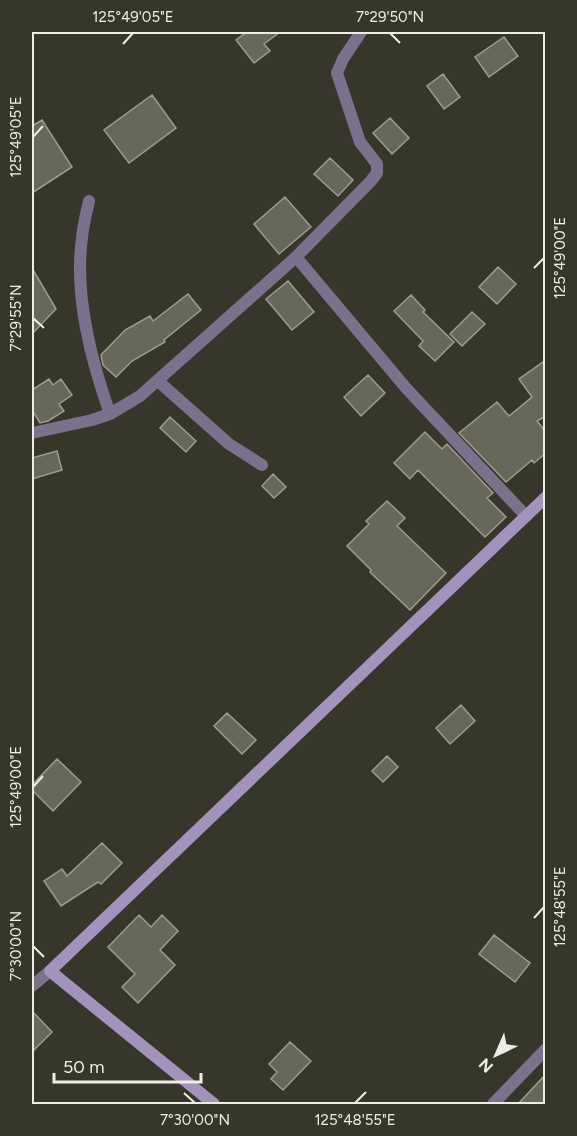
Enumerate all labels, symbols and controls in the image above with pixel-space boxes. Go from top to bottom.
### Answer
text: 125°49'05"E [92,8,174,26]
text: 7°29'50"N [356,8,424,26]
text: 125°49'05"E [7,96,25,178]
text: 125°49'00"E [551,217,569,299]
text: 7°29'55"N [7,284,25,352]
text: 125°49'00"E [7,746,25,828]
text: 125°48'55"E [551,866,569,948]
text: 7°30'00"N [7,911,25,981]
north arrow [466,1025,526,1085]
scale bar [54,1046,201,1084]
text: N [475,1054,497,1077]
text: 50 m [63,1056,105,1078]
text: 7°30'00"N [160,1111,230,1129]
text: 125°48'55"E [314,1111,396,1129]

